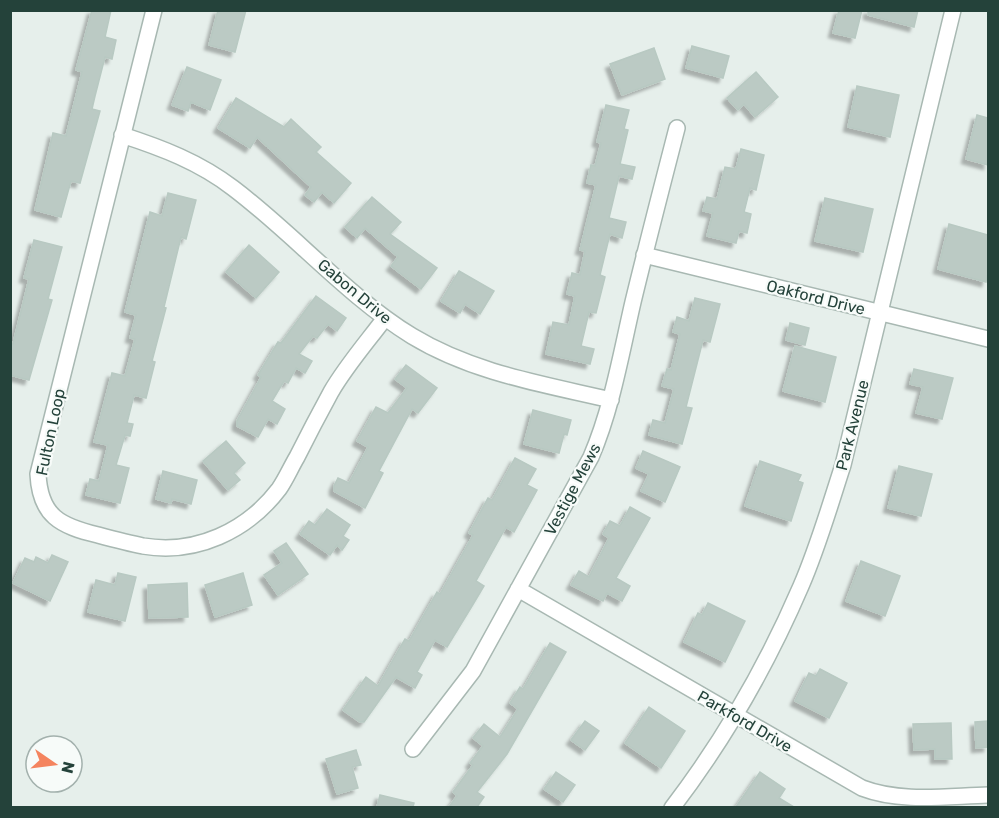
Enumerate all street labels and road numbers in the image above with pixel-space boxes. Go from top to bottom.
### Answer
street label: Gabon Drive [314,255,395,328]
street label: Oakford Drive [765,276,867,319]
street label: Park Avenue [832,378,873,472]
street label: Fulton Loop [32,387,69,477]
street label: Vestige Mews [540,440,605,539]
street label: Parkford Drive [694,687,796,756]

